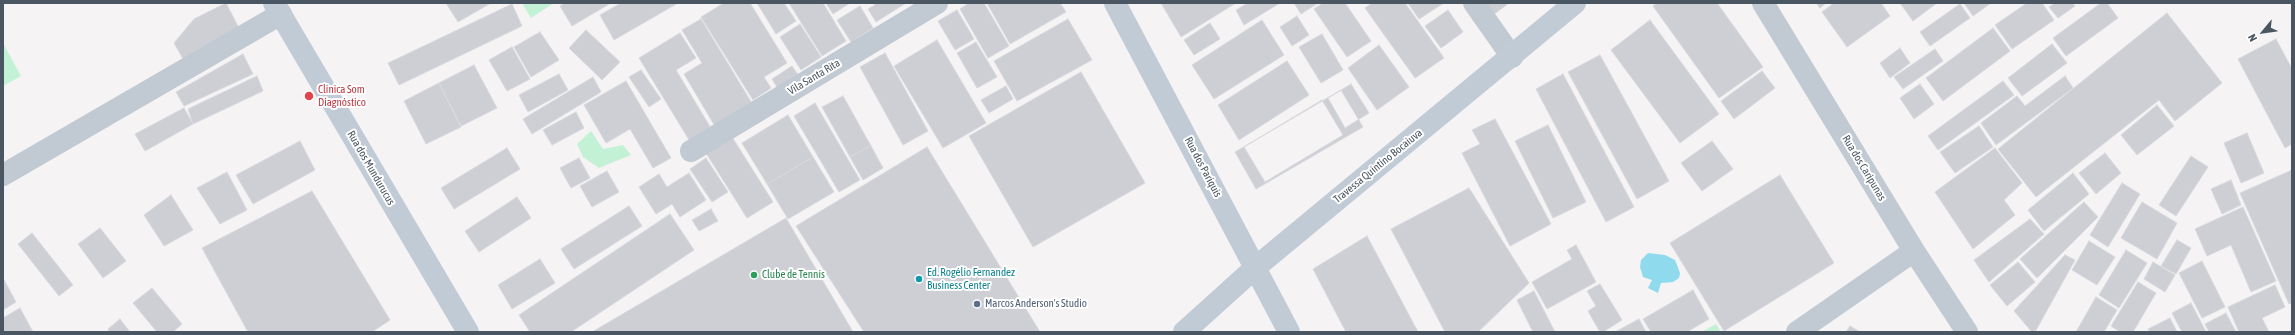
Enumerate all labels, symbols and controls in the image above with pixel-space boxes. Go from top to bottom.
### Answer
north arrow [2243,12,2283,52]
text: N [2246,32,2259,44]
street label: Vila Santa Rita [785,56,843,98]
place label: Clinica Som Diagnóstico [318,83,366,109]
marker: Clinica Som Diagnóstico [303,90,315,102]
street label: Travessa Quintino Bocaiuva [1331,126,1425,206]
street label: Rua dos Mundurucus [344,129,398,207]
street label: Rua dos Caripunas [1839,133,1889,203]
street label: Rua dos Pariquis [1182,135,1224,199]
place label: Ed. Rogélio Fernandez Business Center [927,266,1015,292]
place label: Clube de Tennis [762,268,825,282]
marker: Clube de Tennis [749,270,759,280]
marker: Ed. Rogélio Fernandez Business Center [914,274,924,284]
place label: Marcos Anderson's Studio [985,297,1087,311]
marker: Marcos Anderson's Studio [972,299,982,309]

